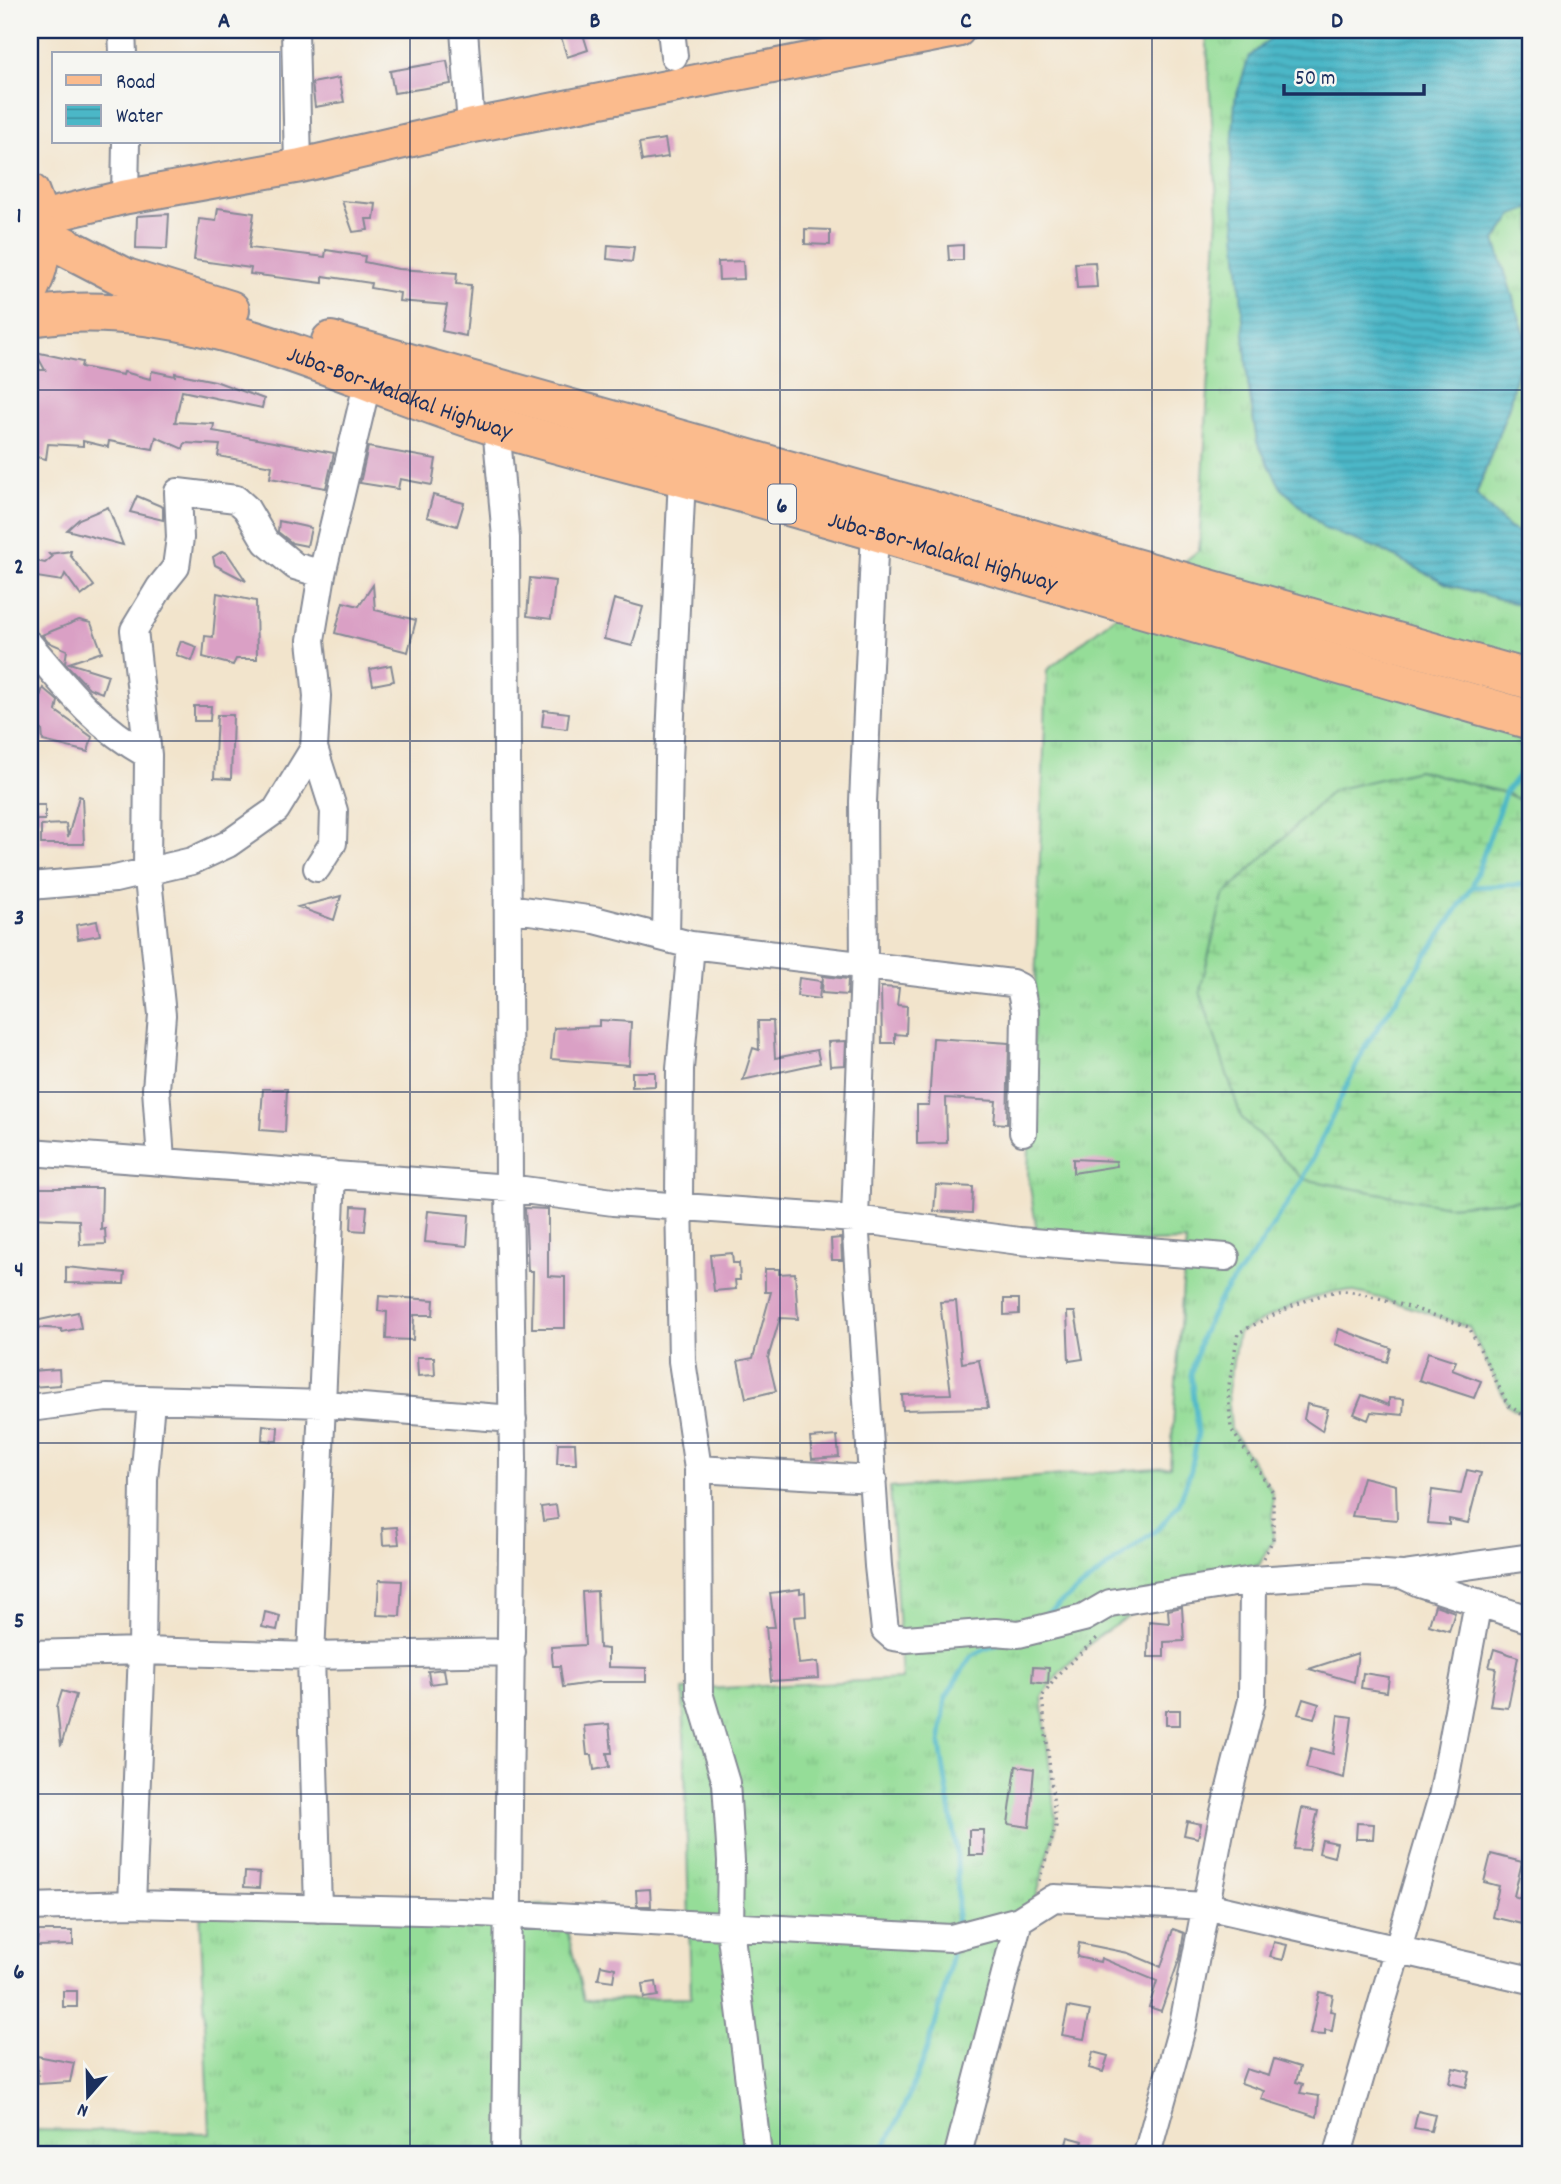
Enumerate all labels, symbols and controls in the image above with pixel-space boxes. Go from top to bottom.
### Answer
text: A [218,6,230,39]
text: B [590,6,601,39]
text: C [960,6,972,39]
text: D [1331,6,1343,39]
legend [52,52,280,144]
scale bar [1284,52,1424,96]
text: 50 m [1295,65,1335,95]
text: Road [116,69,155,99]
text: Water [116,103,163,133]
text: 1 [16,201,22,234]
street label: Juba-Bor-Malakal Highway [282,338,517,451]
road number: 6 [768,484,796,524]
street label: Juba-Bor-Malakal Highway [823,504,1062,603]
text: 2 [14,552,24,585]
text: 3 [14,903,24,936]
text: 4 [14,1255,24,1288]
text: 5 [14,1606,24,1639]
text: 6 [13,1957,25,1990]
north arrow [52,2062,122,2132]
text: N [74,2094,92,2123]

